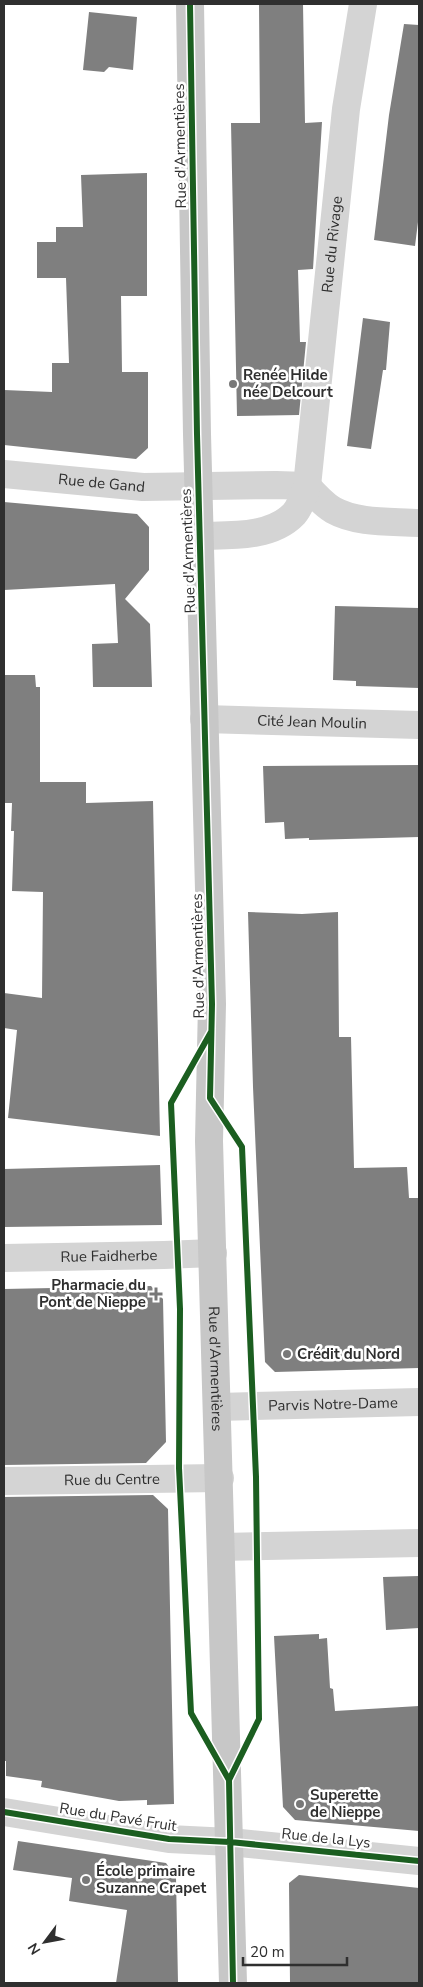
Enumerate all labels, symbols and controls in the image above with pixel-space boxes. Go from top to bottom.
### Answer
street label: Rue d'Armentières [169,83,191,209]
street label: Rue du Rivage [317,195,347,294]
place label: Renée Hilde née Delcourt [243,365,333,402]
marker: Renée Hilde née Delcourt [227,378,239,390]
street label: Rue de Gand [57,469,146,497]
street label: Rue d'Armentières [176,488,200,614]
street label: Cité Jean Moulin [257,710,367,734]
street label: Rue d'Armentières [187,893,209,1019]
street label: Rue Faidherbe [60,1245,158,1267]
place label: Pharmacie du Pont de Nieppe [39,1275,146,1312]
marker: Pharmacie du Pont de Nieppe [150,1288,162,1300]
street label: Rue d'Armentières [204,1306,227,1432]
place label: Crédit du Nord [297,1344,400,1364]
marker: Crédit du Nord [281,1348,293,1360]
street label: Parvis Notre-Dame [268,1393,398,1416]
street label: Rue du Centre [64,1469,160,1490]
place label: Superette de Nieppe [310,1785,381,1822]
street label: Rue du Pavé Fruit [58,1798,179,1836]
marker: Superette de Nieppe [294,1798,306,1810]
street label: Rue de la Lys [280,1823,372,1853]
place label: École primaire Suzanne Crapet [96,1861,206,1898]
marker: École primaire Suzanne Crapet [80,1874,92,1886]
north arrow [20,1917,70,1967]
scale bar [243,1934,347,1966]
text: N [24,1939,45,1958]
text: 20 m [250,1942,285,1962]

